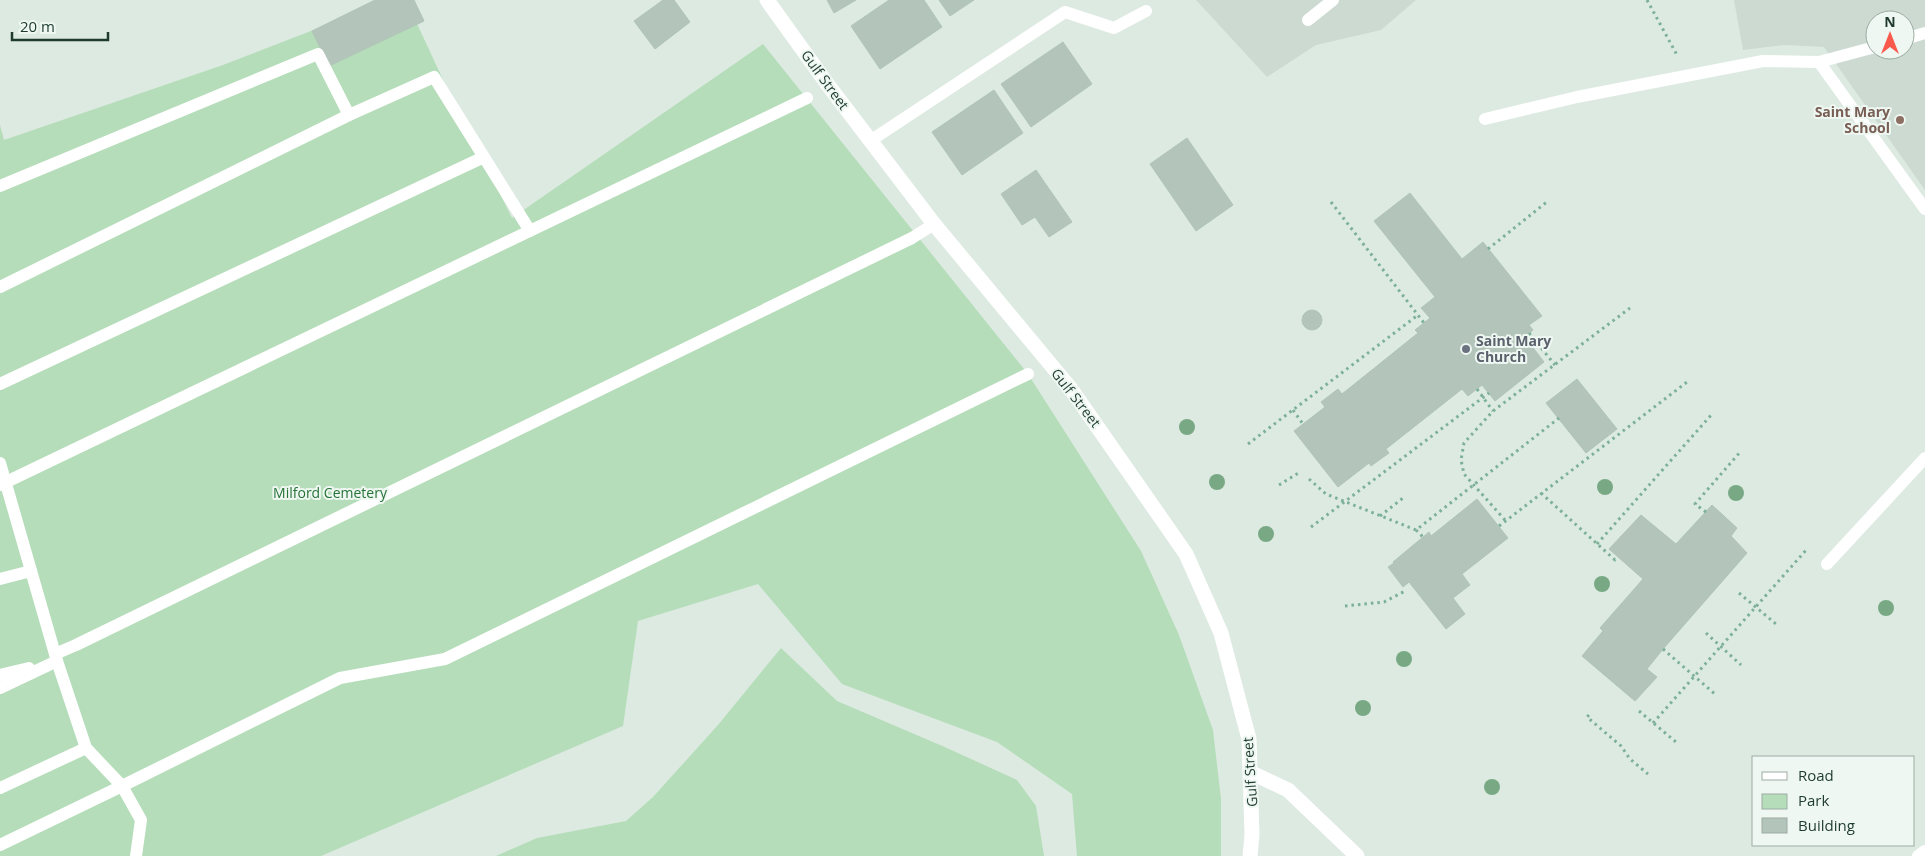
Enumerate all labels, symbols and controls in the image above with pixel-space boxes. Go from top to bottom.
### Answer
scale bar [12,10,109,42]
north arrow [1865,10,1915,60]
text: N [1884,12,1896,31]
text: 20 m [20,16,55,36]
street label: Gulf Street [797,46,854,114]
place label: Saint Mary School [1815,102,1890,137]
marker: Saint Mary School [1894,114,1906,126]
place label: Saint Mary Church [1476,331,1551,366]
marker: Saint Mary Church [1460,343,1472,355]
street label: Gulf Street [1047,364,1105,431]
park label: Milford Cemetery [273,483,388,502]
street label: Gulf Street [1238,737,1261,807]
legend [1752,756,1915,846]
text: Road [1798,765,1834,785]
text: Park [1798,790,1829,810]
text: Building [1798,815,1855,835]

